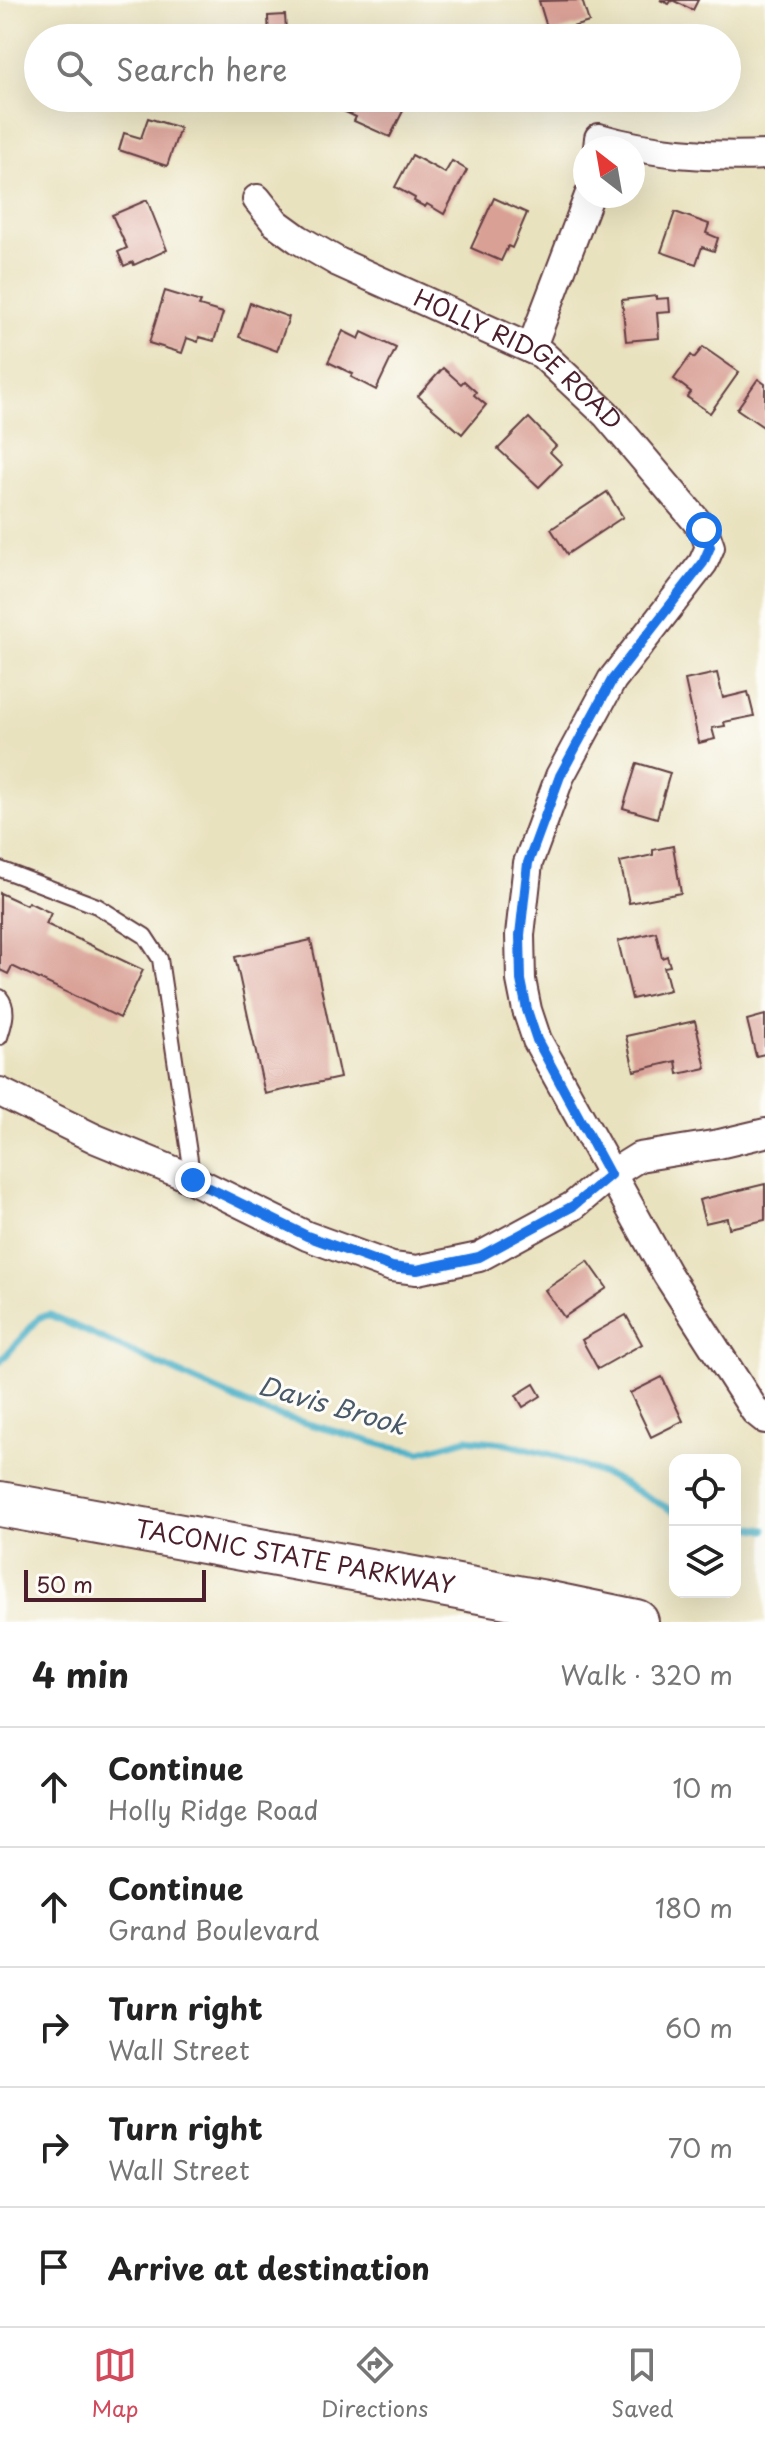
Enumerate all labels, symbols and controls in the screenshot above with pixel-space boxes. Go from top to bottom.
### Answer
search box [24,24,741,112]
icon: search [52,46,96,90]
text: Search here [116,46,288,91]
north arrow [573,136,645,208]
street label: HOLLY RIDGE ROAD [408,278,632,437]
route start [686,512,722,548]
route end [175,1162,211,1198]
water label: Davis Brook [254,1365,412,1444]
map controls [669,1454,741,1598]
button: locate [669,1454,741,1526]
street label: TACONIC STATE PARKWAY [133,1509,458,1602]
button: layers [669,1526,741,1598]
scale bar [24,1566,206,1602]
text: 50 m [36,1567,93,1600]
text: 4 min [32,1648,129,1700]
text: Walk · 320 m [560,1655,733,1694]
text: Continue [108,1745,243,1790]
icon: ahead [32,1765,76,1809]
text: 10 m [672,1768,733,1807]
text: Holly Ridge Road [108,1790,319,1829]
text: Continue [108,1865,243,1910]
icon: ahead [32,1885,76,1929]
text: 180 m [655,1888,733,1927]
text: Grand Boulevard [108,1910,319,1949]
text: Turn right [108,1985,263,2030]
icon: right [32,2005,76,2049]
text: 60 m [665,2008,733,2047]
text: Wall Street [108,2030,250,2069]
text: Turn right [108,2105,263,2150]
icon: right [32,2125,76,2169]
text: 70 m [668,2128,733,2167]
text: Wall Street [108,2150,250,2189]
icon: arrive [32,2245,76,2289]
text: Arrive at destination [108,2245,430,2290]
tab: Map [91,2343,138,2424]
tab: Directions [321,2343,428,2424]
tab: Saved [611,2343,674,2424]

